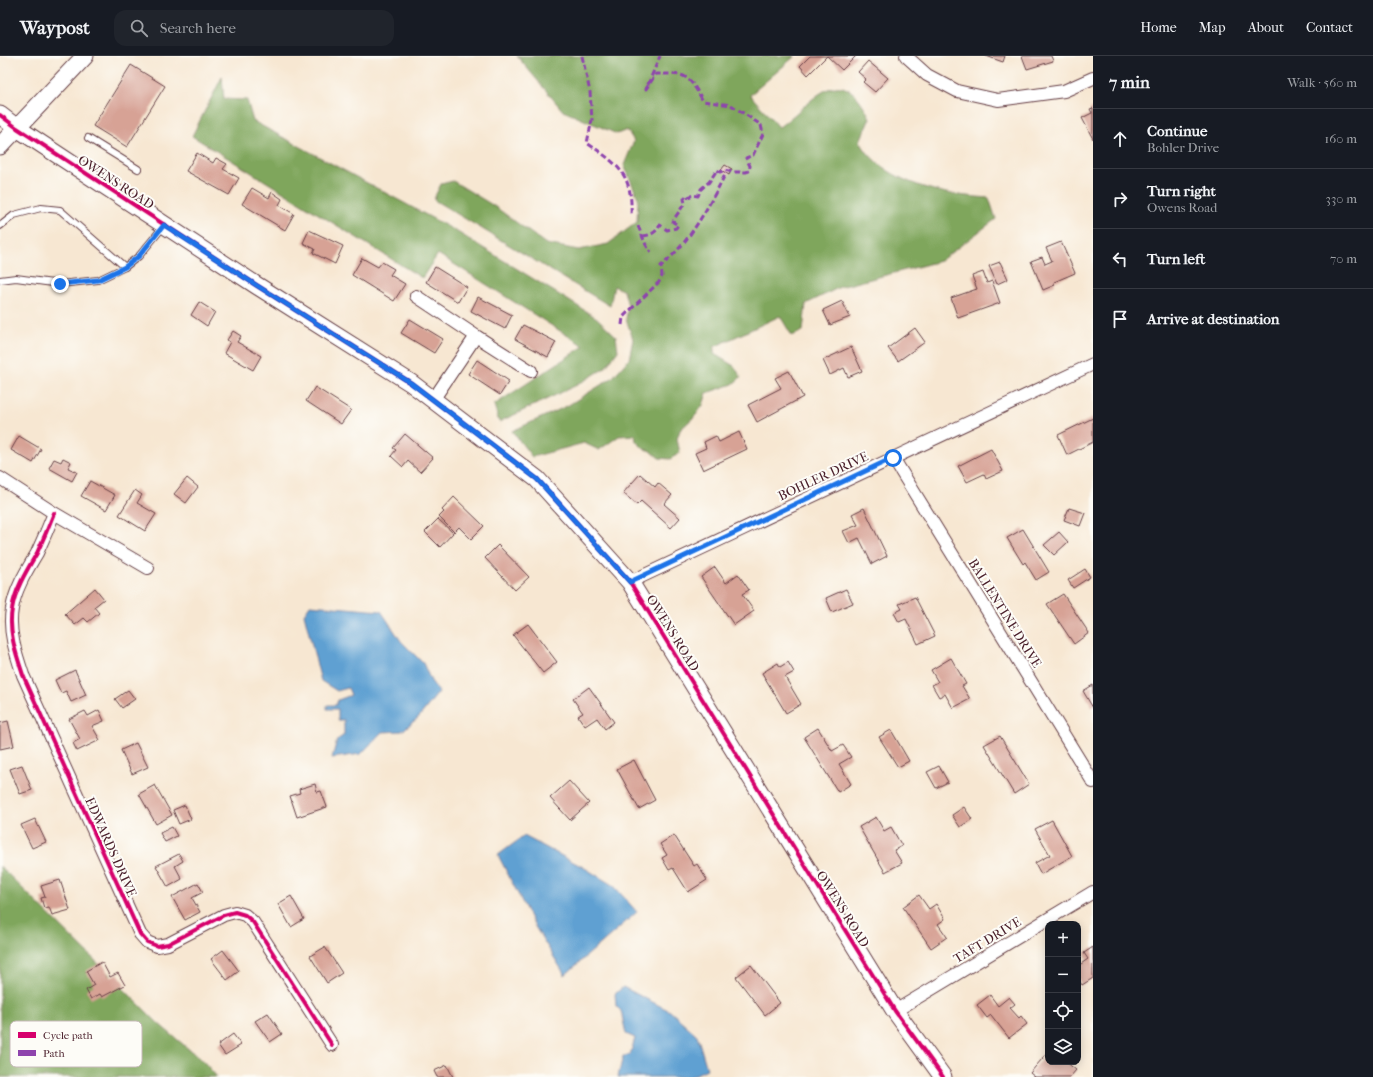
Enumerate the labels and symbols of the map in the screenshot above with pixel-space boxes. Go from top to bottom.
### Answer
street label: OWENS ROAD [75,152,157,212]
route end [51,275,69,293]
street label: BOHLER DRIVE [776,449,870,503]
route start [884,449,902,467]
street label: BALLENTINE DRIVE [965,556,1045,670]
street label: OWENS ROAD [643,592,703,674]
street label: EDWARDS DRIVE [82,795,140,899]
street label: OWENS ROAD [813,868,873,950]
street label: TAFT DRIVE [950,914,1024,966]
legend [10,1021,142,1067]
text: Cycle path [43,1029,94,1042]
text: Path [43,1047,66,1060]

